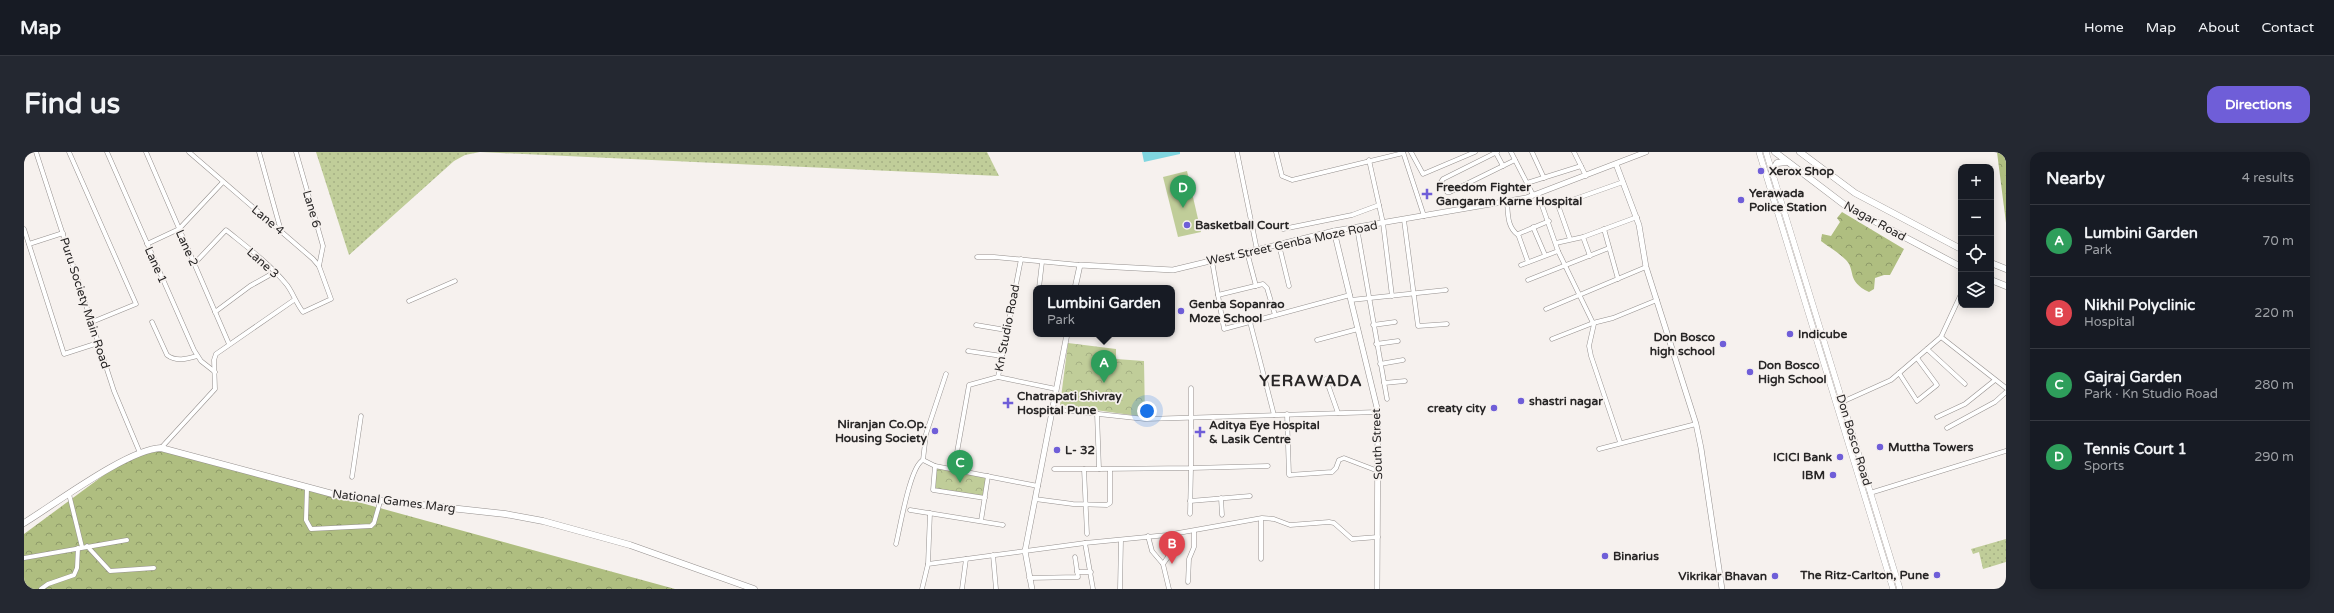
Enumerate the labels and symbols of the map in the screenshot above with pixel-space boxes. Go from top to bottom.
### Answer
place label: Xerox Shop [1769,164,1834,179]
marker: Xerox Shop [1756,166,1766,176]
pin: D [1170,175,1196,208]
place label: Freedom Fighter Gangaram Karne Hospital [1436,180,1582,209]
place label: Yerawada Police Station [1749,186,1827,214]
marker: Freedom Fighter Gangaram Karne Hospital [1421,188,1433,200]
street label: Lane 6 [300,189,324,229]
marker: Yerawada Police Station [1736,195,1746,205]
street label: Nagar Road [1842,198,1908,244]
street label: Lane 4 [249,202,288,238]
place label: Basketball Court [1195,218,1289,232]
street label: West Street Genba Moze Road [1205,218,1379,268]
marker: Basketball Court [1182,220,1192,230]
street label: Lane 2 [173,228,201,268]
street label: Puru Society Main Road [57,236,113,370]
street label: Lane 1 [142,245,170,285]
street label: Lane 3 [244,245,282,281]
street label: Kn Studio Road [992,283,1022,373]
place label: Genba Sopanrao Moze School [1189,297,1285,325]
marker: Genba Sopanrao Moze School [1176,306,1186,316]
place label: Indicube [1798,327,1847,341]
marker: Indicube [1785,329,1795,339]
place label: Don Bosco high school [1650,330,1715,359]
marker: Don Bosco high school [1718,339,1728,349]
pin: A [1091,350,1117,383]
place label: Don Bosco High School [1758,358,1827,387]
marker: Don Bosco High School [1745,367,1755,377]
district label: YERAWADA [1259,371,1363,391]
place label: Chatrapati Shivray Hospital Pune [1017,389,1122,418]
street label: Don Bosco Road [1833,393,1875,487]
place label: shastri nagar [1529,394,1603,409]
marker: shastri nagar [1516,396,1526,406]
marker: Chatrapati Shivray Hospital Pune [1002,397,1014,409]
your location [1137,401,1157,421]
place label: creaty city [1427,401,1487,416]
marker: creaty city [1489,403,1499,413]
street label: South Street [1369,408,1385,480]
place label: Niranjan Co.Op. Housing Society [835,417,928,446]
place label: Aditya Eye Hospital & Lasik Centre [1209,418,1320,446]
marker: Niranjan Co.Op. Housing Society [930,426,940,436]
marker: Aditya Eye Hospital & Lasik Centre [1194,426,1206,438]
place label: Muttha Towers [1888,440,1974,454]
marker: Muttha Towers [1875,442,1885,452]
place label: L- 32 [1065,443,1095,457]
marker: L- 32 [1052,445,1062,455]
pin: C [947,450,973,483]
place label: ICICI Bank [1773,450,1832,464]
marker: ICICI Bank [1835,452,1845,462]
place label: IBM [1802,468,1825,482]
marker: IBM [1828,470,1838,480]
street label: National Games Marg [332,486,456,516]
pin: B [1159,531,1185,564]
place label: Binarius [1613,549,1659,563]
marker: Binarius [1600,551,1610,561]
place label: The Ritz-Carlton, Pune [1799,568,1929,582]
place label: Vikrikar Bhavan [1678,569,1767,583]
marker: The Ritz-Carlton, Pune [1932,570,1942,580]
marker: Vikrikar Bhavan [1770,571,1780,581]

